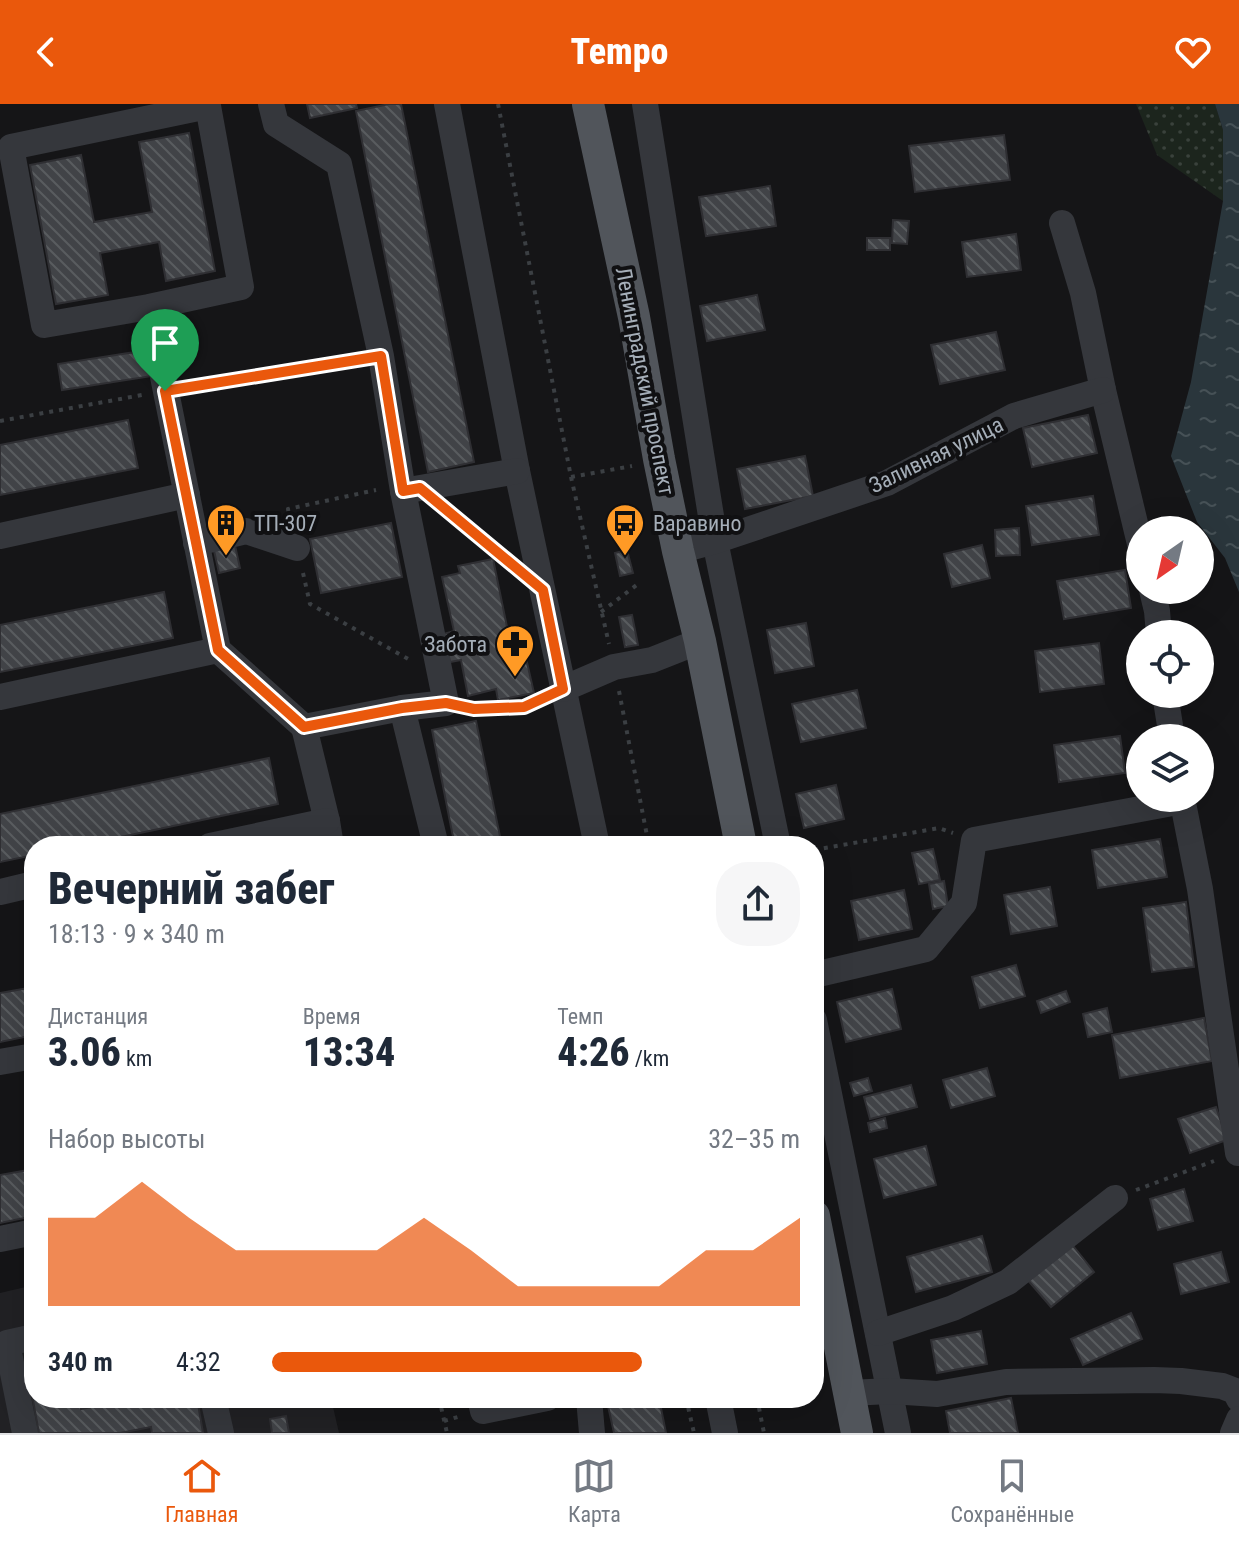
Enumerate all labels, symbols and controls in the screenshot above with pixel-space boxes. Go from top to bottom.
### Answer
icon: back [24,30,68,74]
icon: heart [1171,30,1215,74]
text: Tempo [571,31,668,73]
street label: Ленинградский проспект [611,265,679,497]
pin [131,309,199,391]
icon: arrive [143,321,187,365]
street label: Заливная улица [865,412,1007,498]
building icon: ТП-307 [205,502,247,557]
bus stop icon: Варавино [604,502,646,557]
place label: ТП-307 [254,511,317,536]
place label: Варавино [653,511,741,536]
north arrow [1126,516,1214,604]
map controls [1126,516,1214,812]
button: locate [1126,620,1214,708]
pharmacy icon: Забота [494,623,536,678]
place label: Забота [424,632,487,657]
button: layers [1126,724,1214,812]
button: share [716,862,800,946]
text: Вечерний забег [48,863,335,915]
text: 18:13 · 9 × 340 m [48,919,225,949]
text: Дистанция [48,1004,148,1029]
text: Время [303,1004,361,1029]
text: Темп [557,1004,603,1029]
text: 3.06 [48,1029,121,1076]
text: 13:34 [303,1029,395,1076]
text: 4:26 [557,1029,630,1076]
text: km [121,1046,152,1071]
text: /km [630,1046,669,1071]
text: Набор высоты [48,1124,205,1154]
text: 32–35 m [708,1124,800,1154]
text: 340 m [48,1347,113,1377]
text: 4:32 [176,1347,221,1377]
tab: Главная [165,1454,238,1527]
tab: Карта [568,1454,621,1527]
tab: Сохранённые [951,1454,1074,1527]

